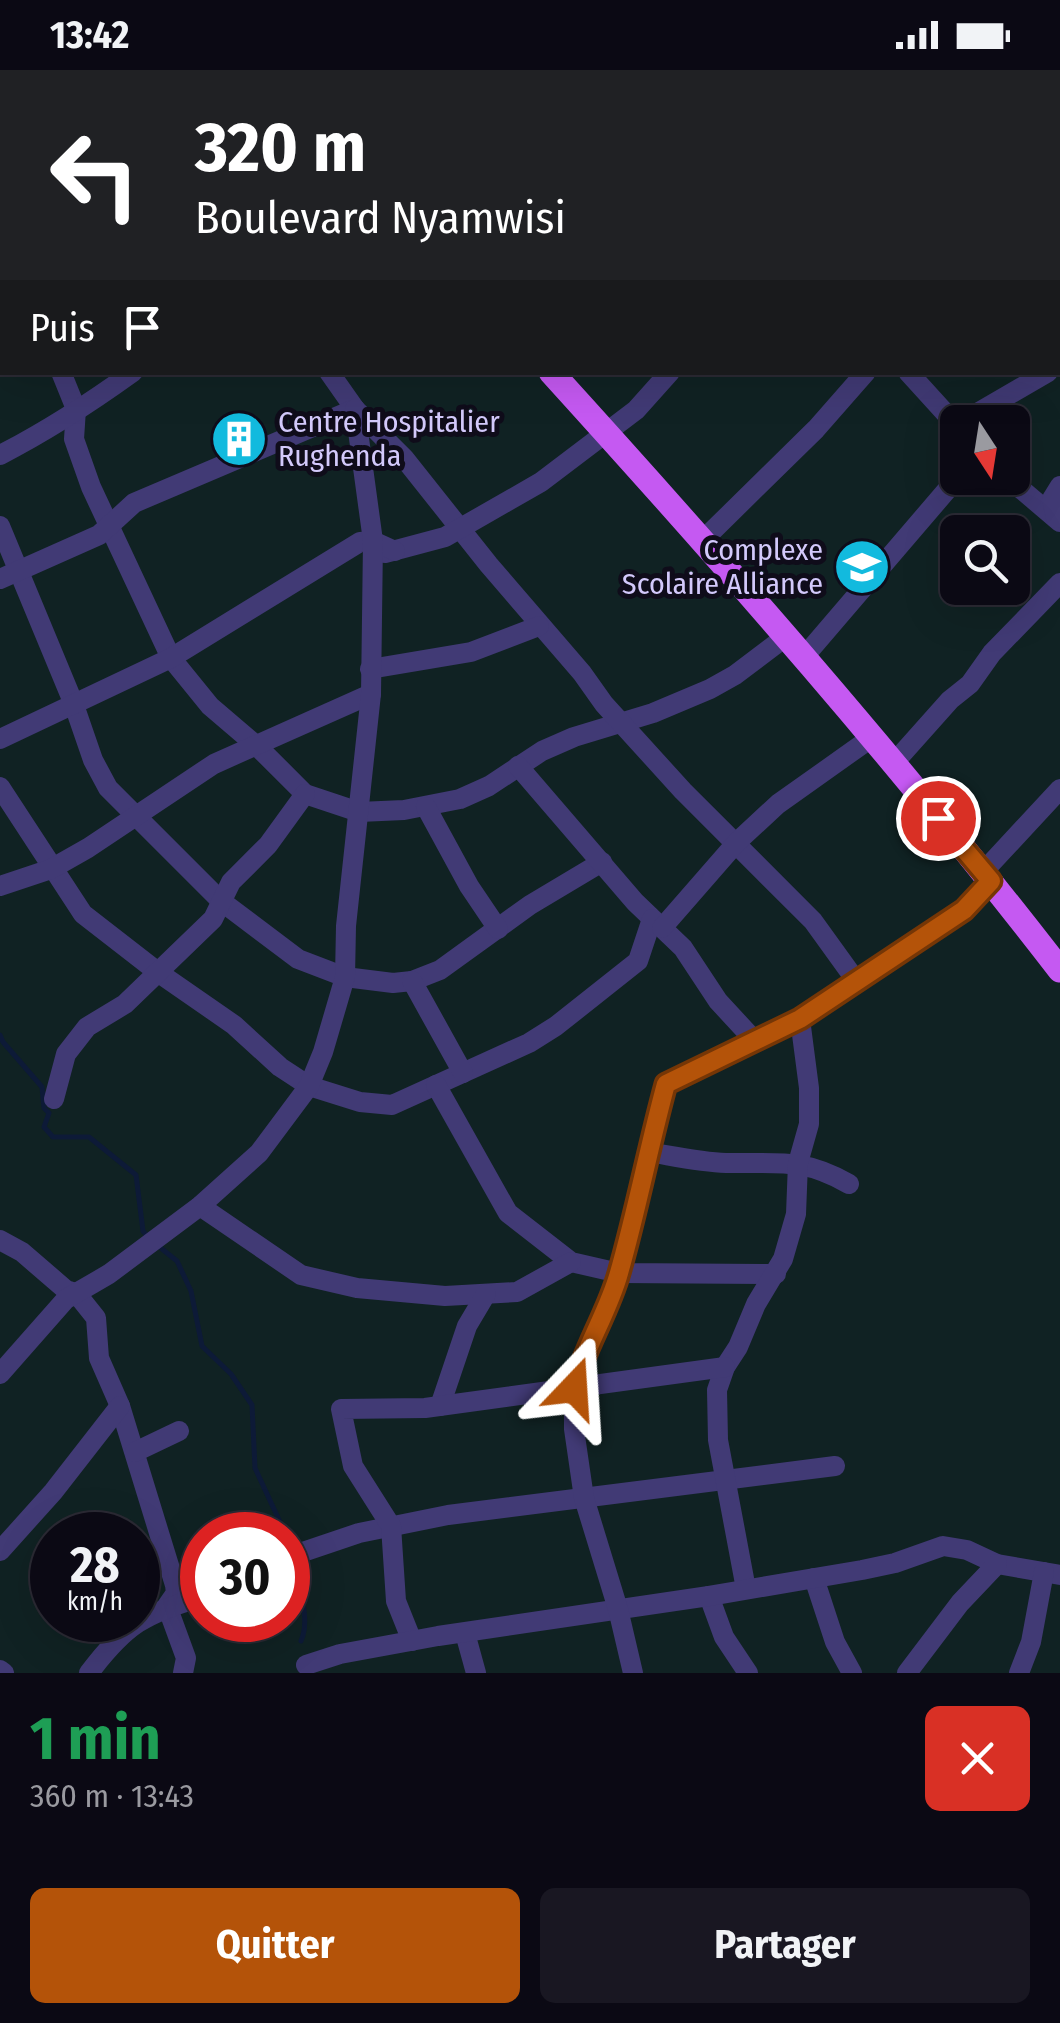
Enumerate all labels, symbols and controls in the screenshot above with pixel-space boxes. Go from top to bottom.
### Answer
text: 13:42 [50,12,129,58]
text: 320 m [195,106,366,190]
icon: left [30,110,160,240]
text: Boulevard Nyamwisi [195,191,566,245]
icon: arrive [115,300,170,355]
text: Puis [30,305,95,351]
place label: Centre Hospitalier Rughenda [278,404,500,474]
north arrow [940,405,1030,495]
map controls [940,405,1030,605]
building icon: Centre Hospitalier Rughenda [209,409,269,469]
button: search [940,515,1030,605]
place label: Complexe Scolaire Alliance [622,532,823,602]
school or university icon: Complexe Scolaire Alliance [832,537,892,597]
pin [896,776,981,861]
icon: arrive [911,791,966,846]
position arrow [522,1336,626,1440]
speed limit sign: 30 [180,1512,310,1642]
text: 28 [70,1535,120,1595]
text: km/h [67,1587,123,1617]
text: 1 min [30,1703,161,1775]
button: close [925,1706,1030,1811]
text: 360 m · 13:43 [30,1777,194,1815]
button: Quitter [30,1888,520,2003]
button: Partager [540,1888,1030,2003]

